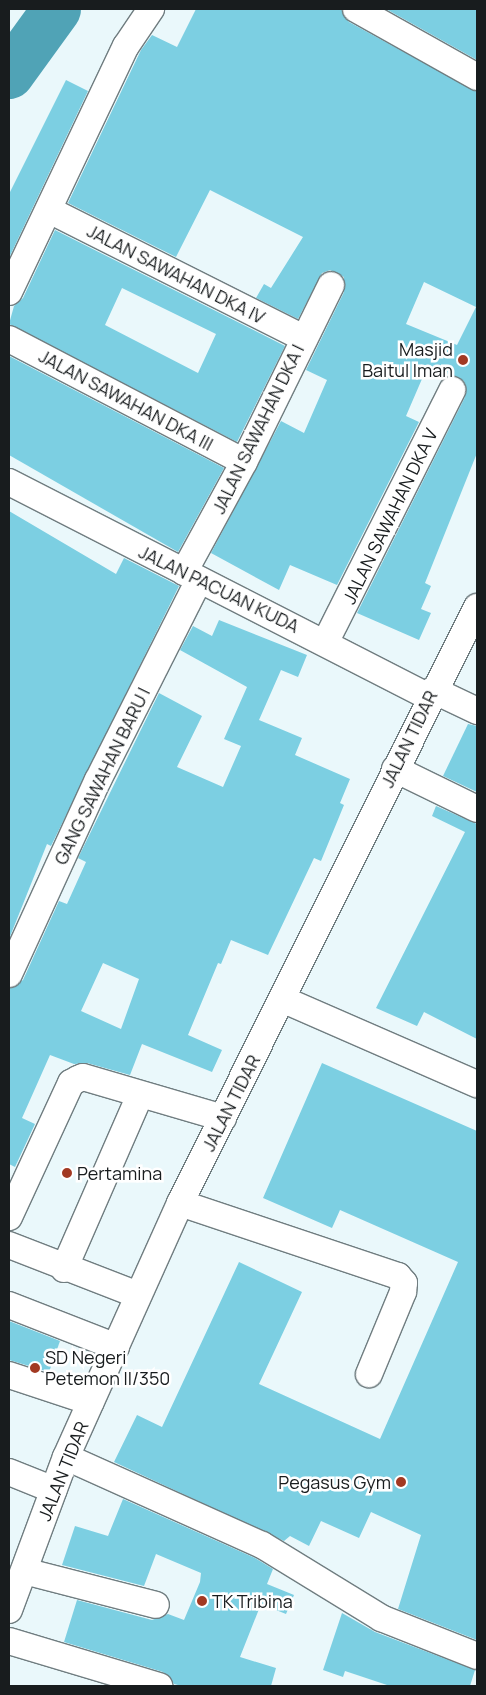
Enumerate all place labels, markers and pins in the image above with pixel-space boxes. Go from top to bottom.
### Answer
place label: Masjid Baitul Iman [362,339,453,382]
marker: Masjid Baitul Iman [457,354,469,366]
place label: Pertamina [77,1162,162,1184]
marker: Pertamina [61,1167,73,1179]
place label: SD Negeri Petemon II/350 [45,1347,170,1390]
marker: SD Negeri Petemon II/350 [29,1362,41,1374]
place label: Pegasus Gym [278,1471,391,1493]
marker: Pegasus Gym [395,1476,407,1488]
place label: TK Tribina [212,1590,293,1612]
marker: TK Tribina [196,1595,208,1607]

